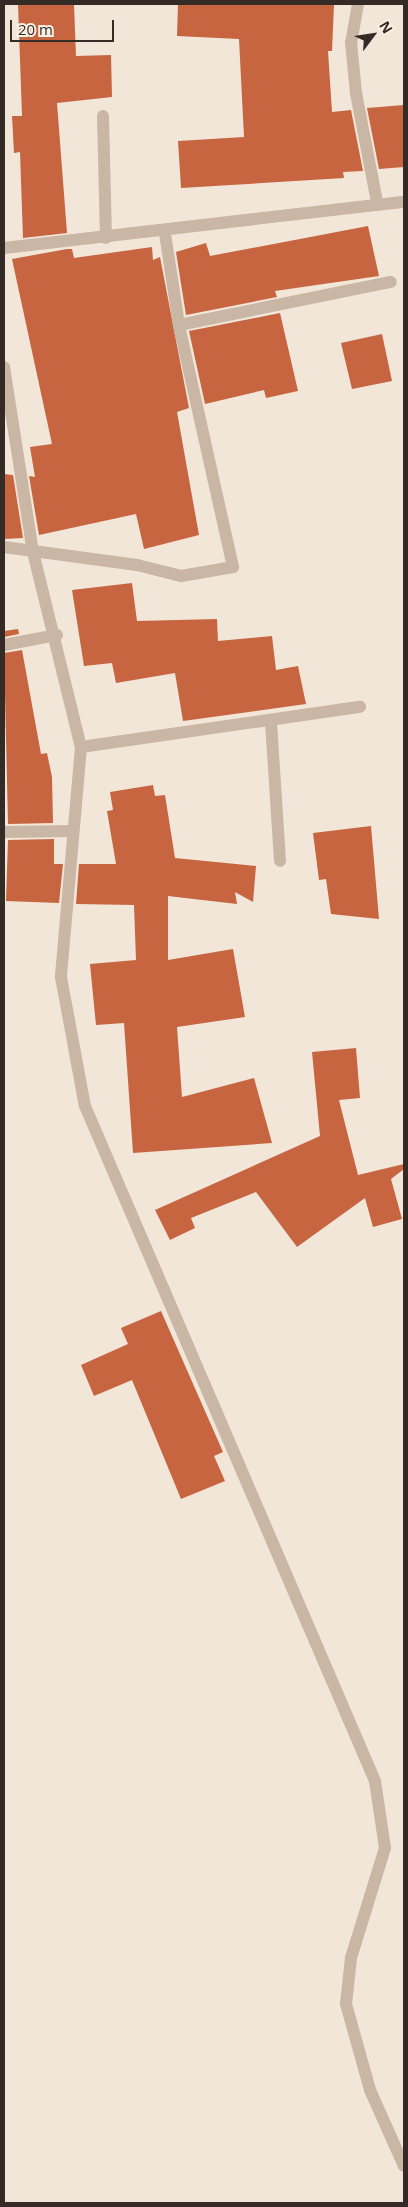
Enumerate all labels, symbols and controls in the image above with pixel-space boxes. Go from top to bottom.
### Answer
scale bar [12,10,116,42]
north arrow [348,10,398,60]
text: N [375,17,397,37]
text: 20 m [18,19,53,39]

